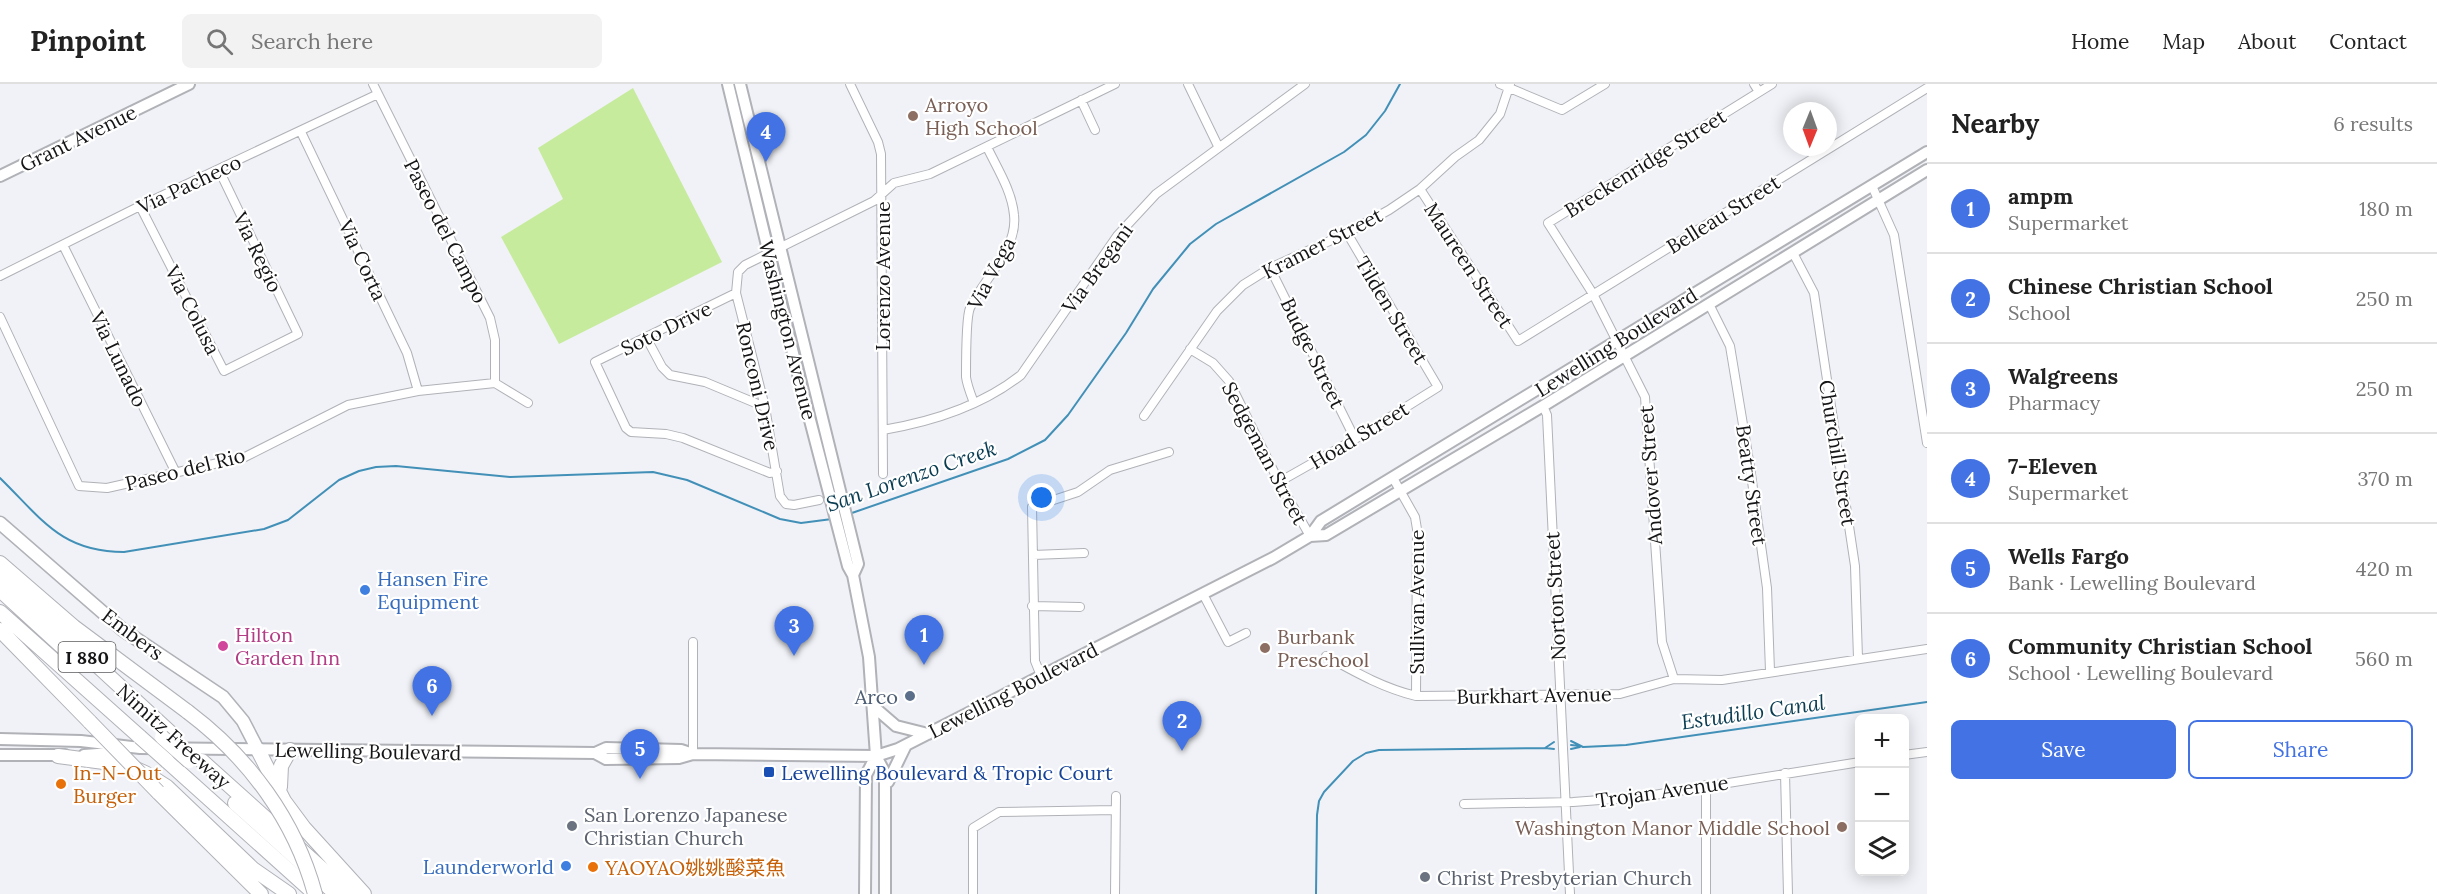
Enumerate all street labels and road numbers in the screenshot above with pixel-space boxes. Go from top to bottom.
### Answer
street label: Grant Avenue [15,99,141,177]
street label: Breckenridge Street [1560,103,1731,223]
street label: Via Pacheco [132,149,245,219]
street label: Paseo del Campo [399,155,493,307]
street label: Belleau Street [1662,169,1785,259]
street label: Maureen Street [1419,198,1519,333]
street label: Lorenzo Avenue [870,201,895,351]
street label: Kramer Street [1258,202,1387,284]
street label: Via Regio [227,207,288,296]
street label: Via Corta [333,215,393,304]
street label: Via Bregani [1056,218,1138,319]
street label: Via Vega [961,232,1020,314]
street label: Washington Avenue [754,238,822,423]
street label: Tilden Street [1350,252,1434,368]
street label: Via Colusa [159,260,226,359]
street label: Lewelling Boulevard [1530,282,1702,402]
street label: Budge Street [1275,294,1351,413]
street label: Soto Drive [617,295,716,361]
street label: Via Lunado [85,306,153,411]
street label: Ronconi Drive [731,319,785,453]
street label: Sedgeman Street [1217,377,1313,529]
street label: Churchill Street [1814,378,1862,528]
street label: Hoad Street [1305,396,1413,474]
street label: Andover Street [1633,404,1667,547]
street label: Beatty Street [1731,423,1773,547]
street label: Paseo del Rio [122,442,248,496]
street label: Sullivan Avenue [1404,529,1429,675]
street label: Norton Street [1539,531,1571,661]
street label: Embers [97,603,169,665]
street label: Lewelling Boulevard [924,636,1102,744]
road number: I 880 [58,642,116,672]
street label: Nimitz Freeway [112,678,237,794]
street label: Burkhart Avenue [1456,681,1612,709]
street label: Lewelling Boulevard [274,737,462,765]
street label: Trojan Avenue [1594,769,1730,813]

